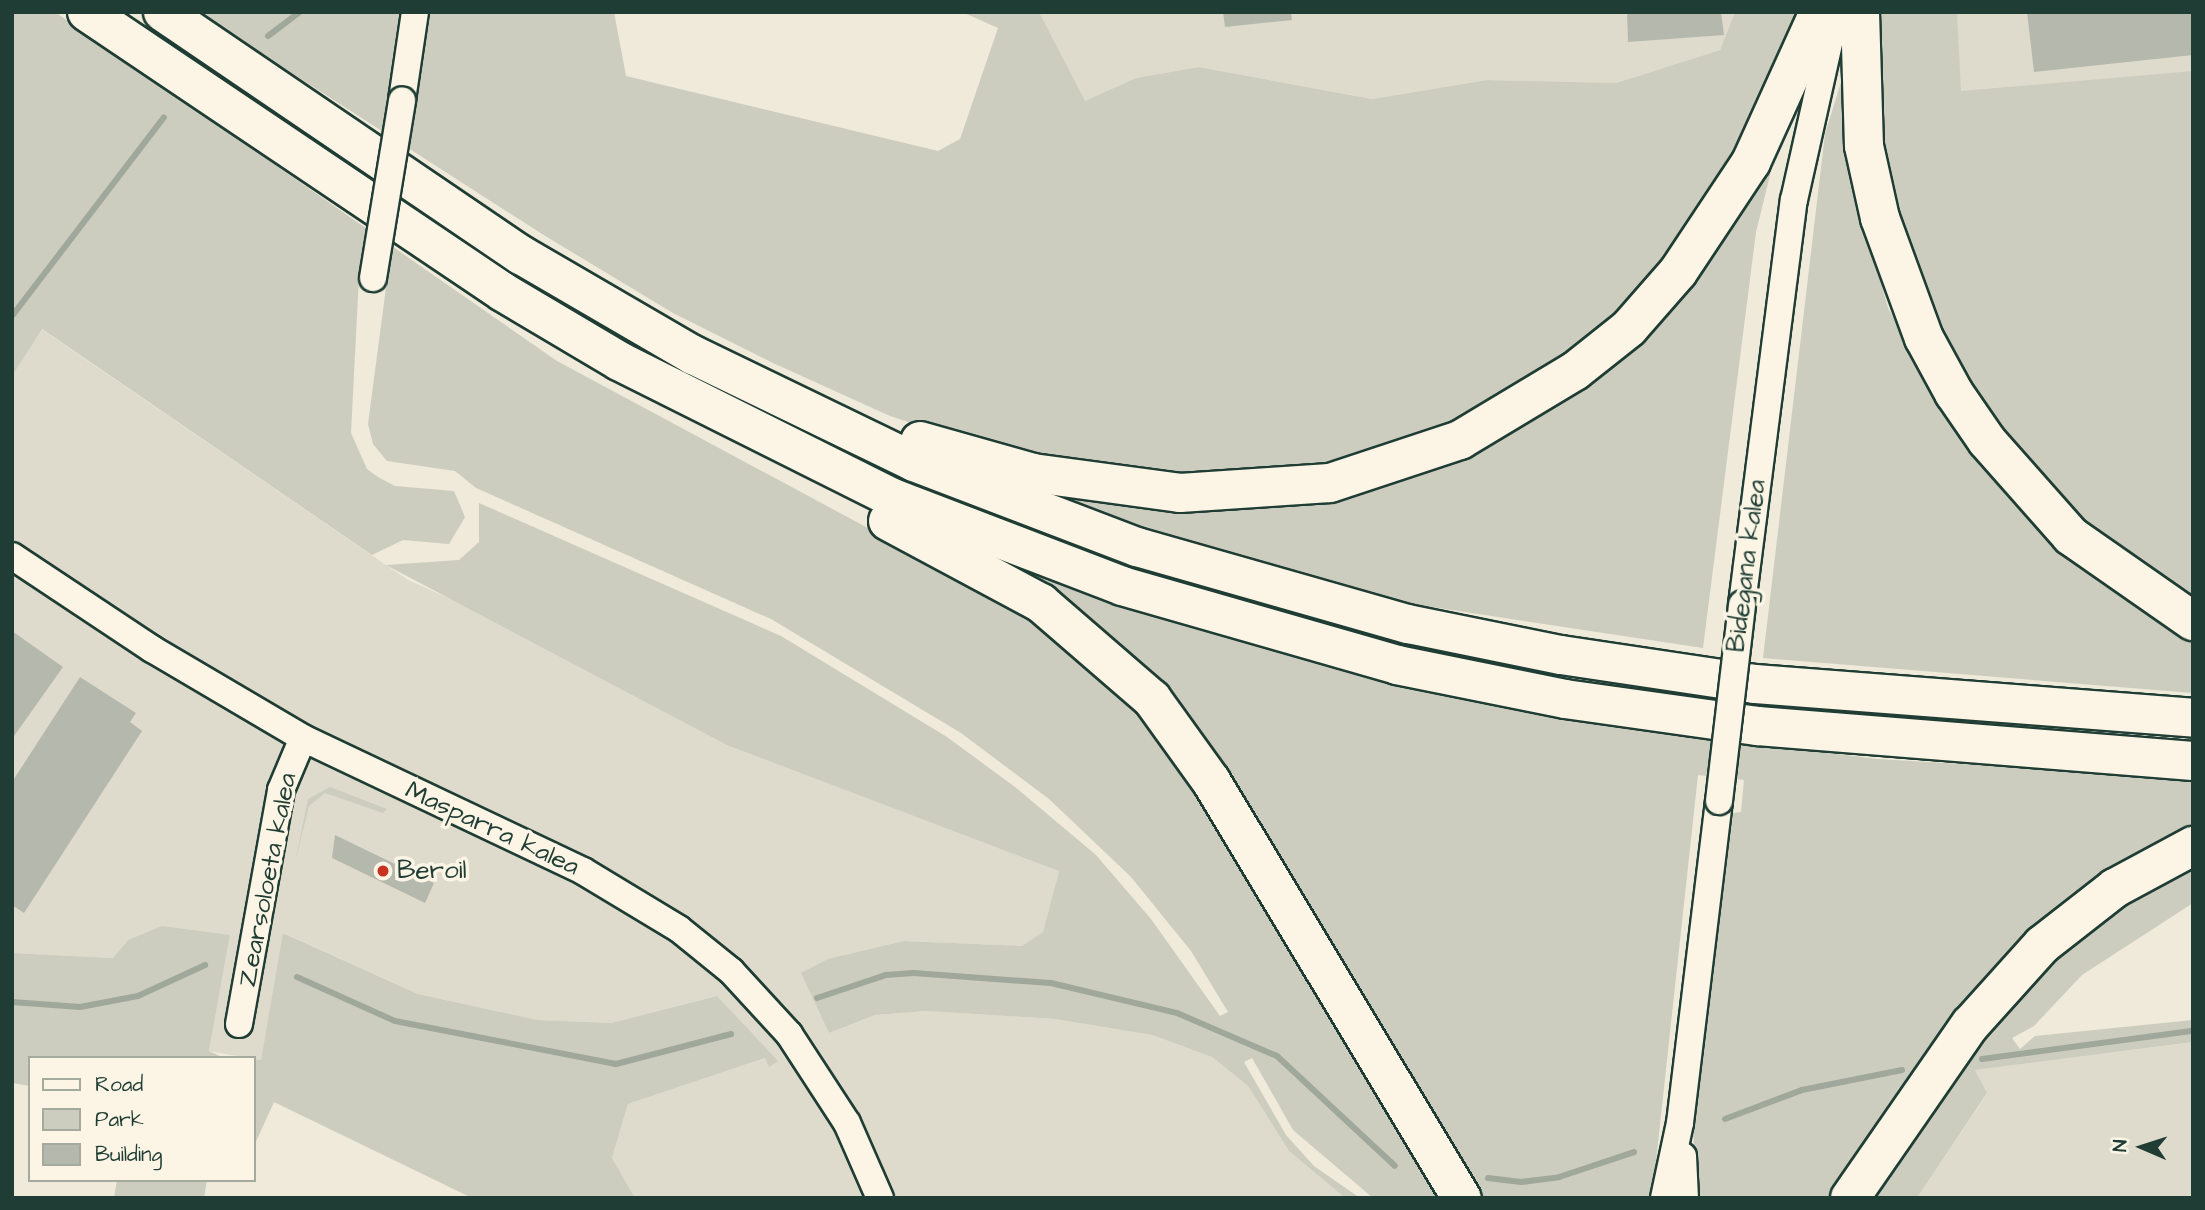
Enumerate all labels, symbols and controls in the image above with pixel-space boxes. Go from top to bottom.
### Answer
street label: Bidegana kalea [1721,478,1773,654]
street label: Zearsoloeta kalea [232,770,304,990]
street label: Masparra kalea [400,775,584,883]
place label: Beroil [397,855,467,887]
marker: Beroil [375,863,391,879]
legend [28,1056,256,1182]
text: Road [95,1070,143,1099]
text: Park [95,1105,144,1134]
north arrow [2107,1112,2177,1182]
text: N [2107,1139,2134,1153]
text: Building [95,1140,162,1169]

